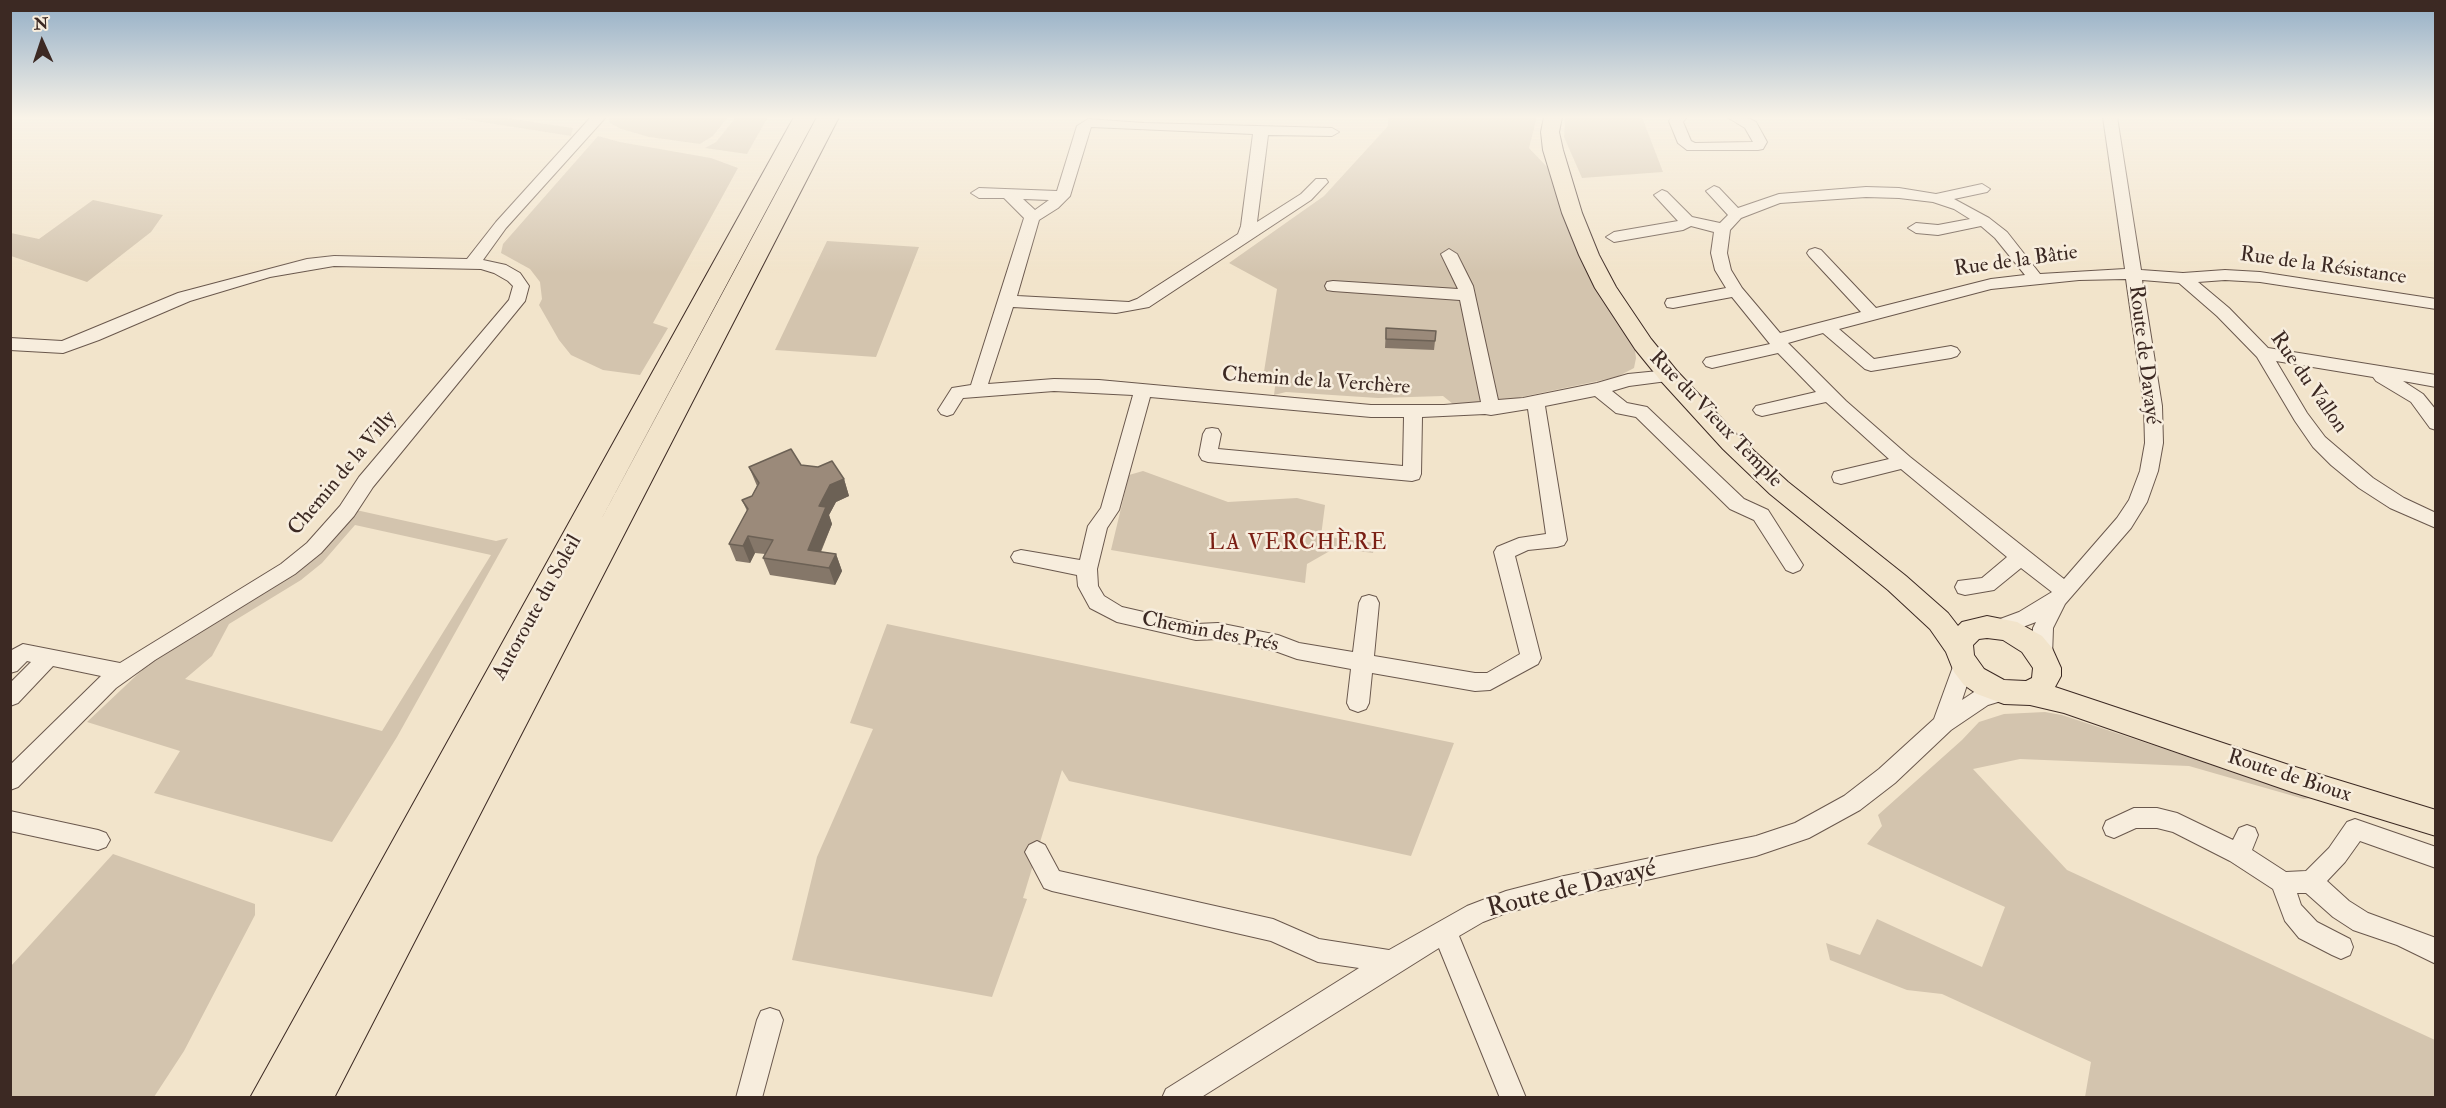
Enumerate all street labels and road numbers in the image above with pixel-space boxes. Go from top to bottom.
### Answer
street label: Rue de la Bâtie [1953,241,2079,283]
street label: Rue de la Résistance [2238,243,2408,291]
street label: Route de Davayé [2122,284,2164,426]
street label: Rue du Vallon [2264,328,2352,438]
street label: Rue du Vieux Temple [1643,346,1787,494]
street label: Chemin de la Verchère [1221,363,1411,401]
street label: Chemin de la Villy [284,407,402,541]
street label: Autoroute du Soleil [488,531,588,685]
street label: Chemin des Prés [1139,607,1281,659]
street label: Route de Bioux [2224,745,2354,809]
street label: Route de Davayé [1484,854,1660,926]

